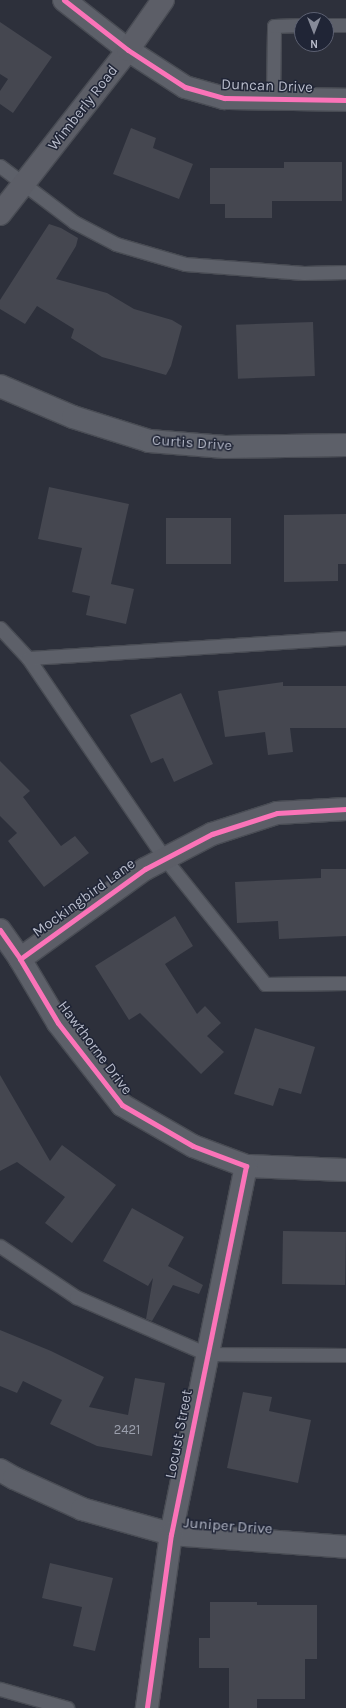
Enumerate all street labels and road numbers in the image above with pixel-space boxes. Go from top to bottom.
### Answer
street label: Wimberly Road [44,62,122,154]
street label: Duncan Drive [221,75,313,97]
street label: Curtis Drive [151,431,233,455]
street label: Mockingbird Lane [29,855,139,941]
street label: Hawthorne Drive [54,998,136,1098]
street label: Locust Street [162,1388,196,1480]
street label: Juniper Drive [183,1514,273,1538]

